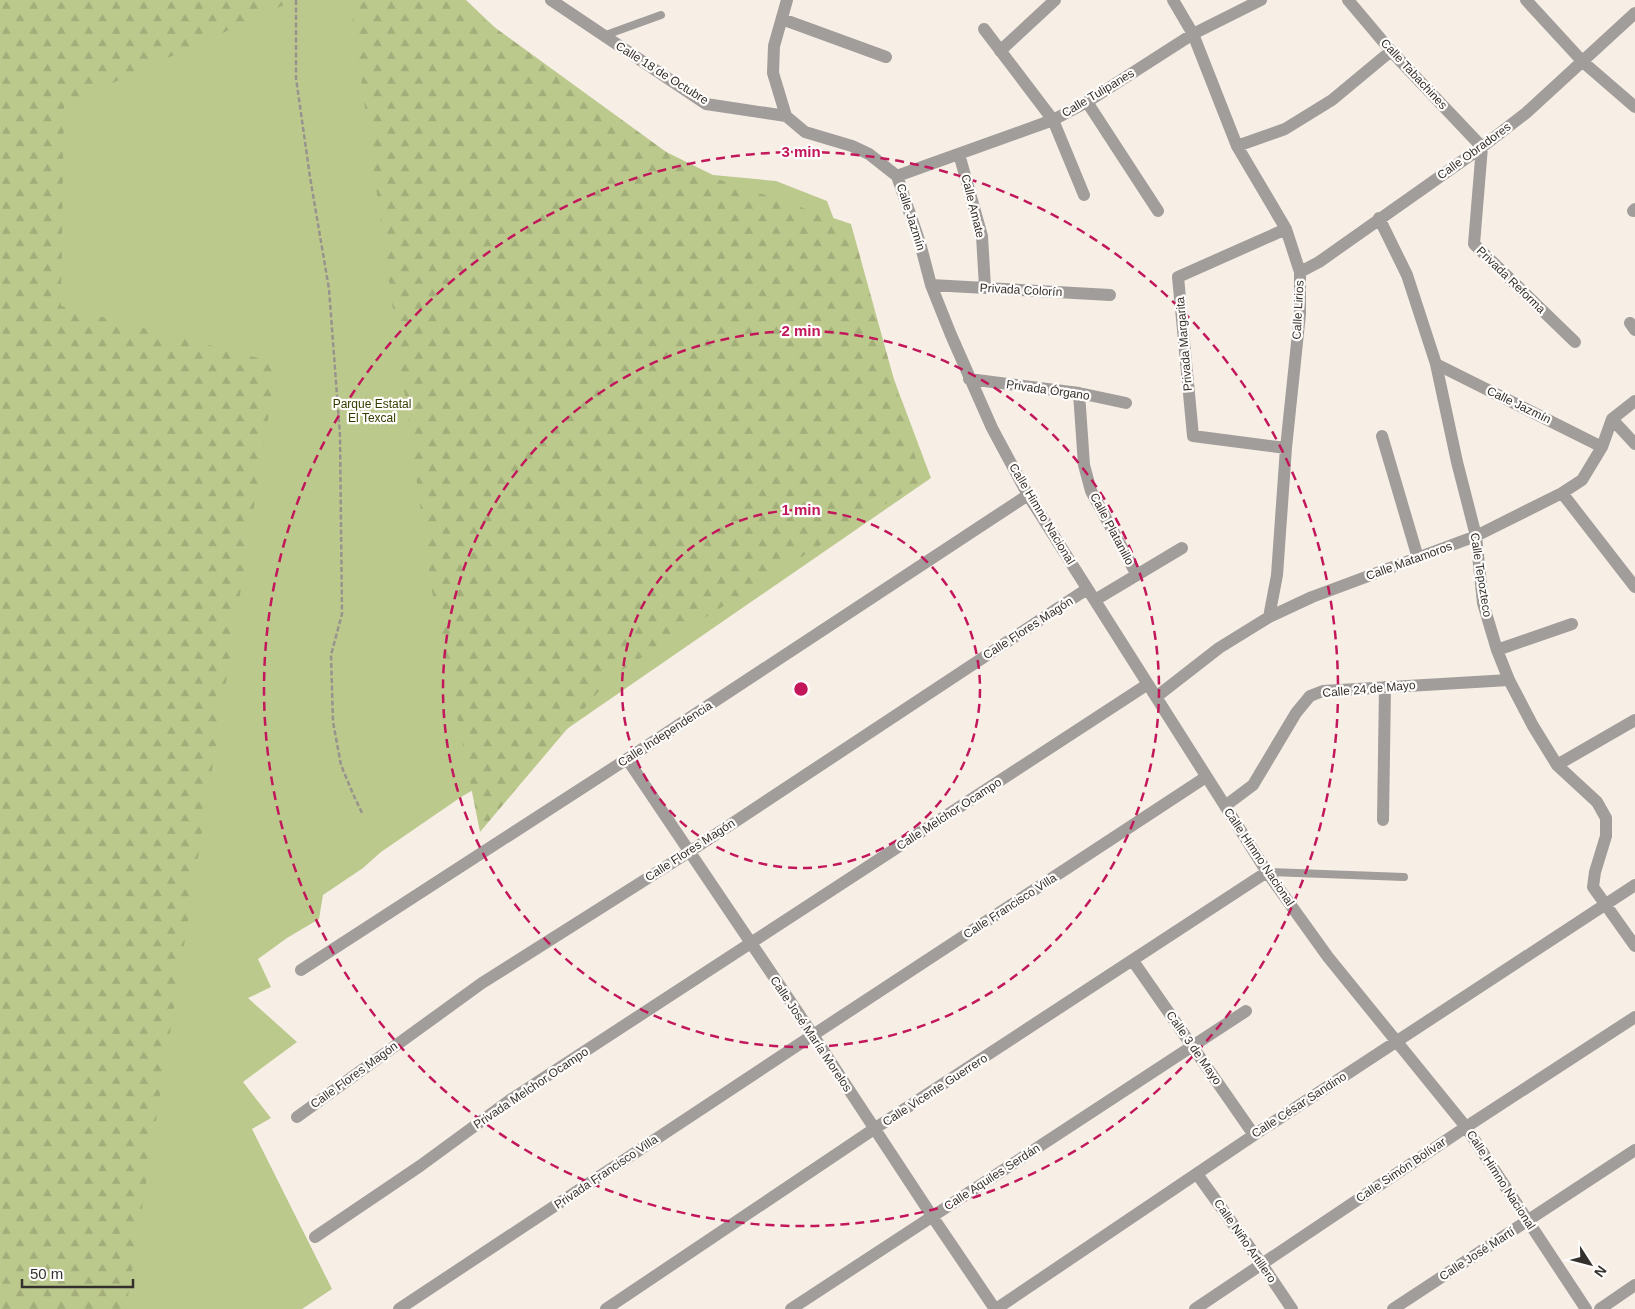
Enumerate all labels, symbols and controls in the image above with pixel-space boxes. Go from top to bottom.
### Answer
street label: Calle Tabachines [1378,36,1450,112]
street label: Calle 18 de Octubre [613,39,711,107]
street label: Calle Tulipanes [1059,66,1137,120]
street label: Calle Obradores [1435,120,1513,182]
text: 3 min [781,143,821,160]
street label: Calle Amate [958,173,988,239]
street label: Calle Jazmín [894,182,928,252]
street label: Privada Reforma [1474,244,1548,317]
street label: Calle Lirios [1289,280,1307,340]
street label: Privada Colorín [979,281,1063,299]
street label: Privada Margarita [1173,296,1195,392]
text: 2 min [781,322,821,339]
street label: Privada Órgano [1005,376,1091,403]
street label: Calle Jazmín [1485,384,1553,426]
park label: Parque Estatal El Texcal [333,397,411,425]
street label: Calle Himno Nacional [1006,461,1078,567]
street label: Calle Platanillo [1087,491,1137,568]
text: 1 min [781,501,821,518]
street label: Calle Tepozteco [1467,532,1495,618]
street label: Calle Matamoros [1364,539,1454,583]
street label: Calle Flores Magón [981,594,1075,662]
street label: Calle 24 de Mayo [1322,678,1416,700]
centre of rings [792,680,810,698]
street label: Calle Independencia [615,698,715,770]
street label: Calle Melchor Ocampo [894,775,1004,853]
street label: Calle Himno Nacional [1221,805,1297,909]
street label: Calle Flores Magón [643,816,737,884]
street label: Calle Francisco Villa [961,870,1060,941]
street label: Calle José María Morelos [767,974,855,1094]
street label: Calle 3 de Mayo [1163,1008,1225,1088]
street label: Calle Flores Magón [308,1039,400,1111]
street label: Privada Melchor Ocampo [471,1044,591,1132]
street label: Calle Vicente Guerrero [880,1051,990,1129]
street label: Calle César Sandino [1249,1069,1349,1141]
street label: Calle Himno Nacional [1464,1128,1538,1232]
street label: Privada Francisco Villa [552,1132,661,1212]
street label: Calle Simón Bolívar [1353,1135,1449,1205]
street label: Calle Aquiles Serdán [941,1141,1043,1213]
street label: Calle Niño Artillero [1211,1197,1279,1286]
street label: Calle José Martí [1437,1224,1518,1283]
north arrow [1565,1239,1615,1289]
scale bar [22,1256,134,1288]
text: N [1591,1263,1610,1280]
text: 50 m [30,1265,63,1282]

